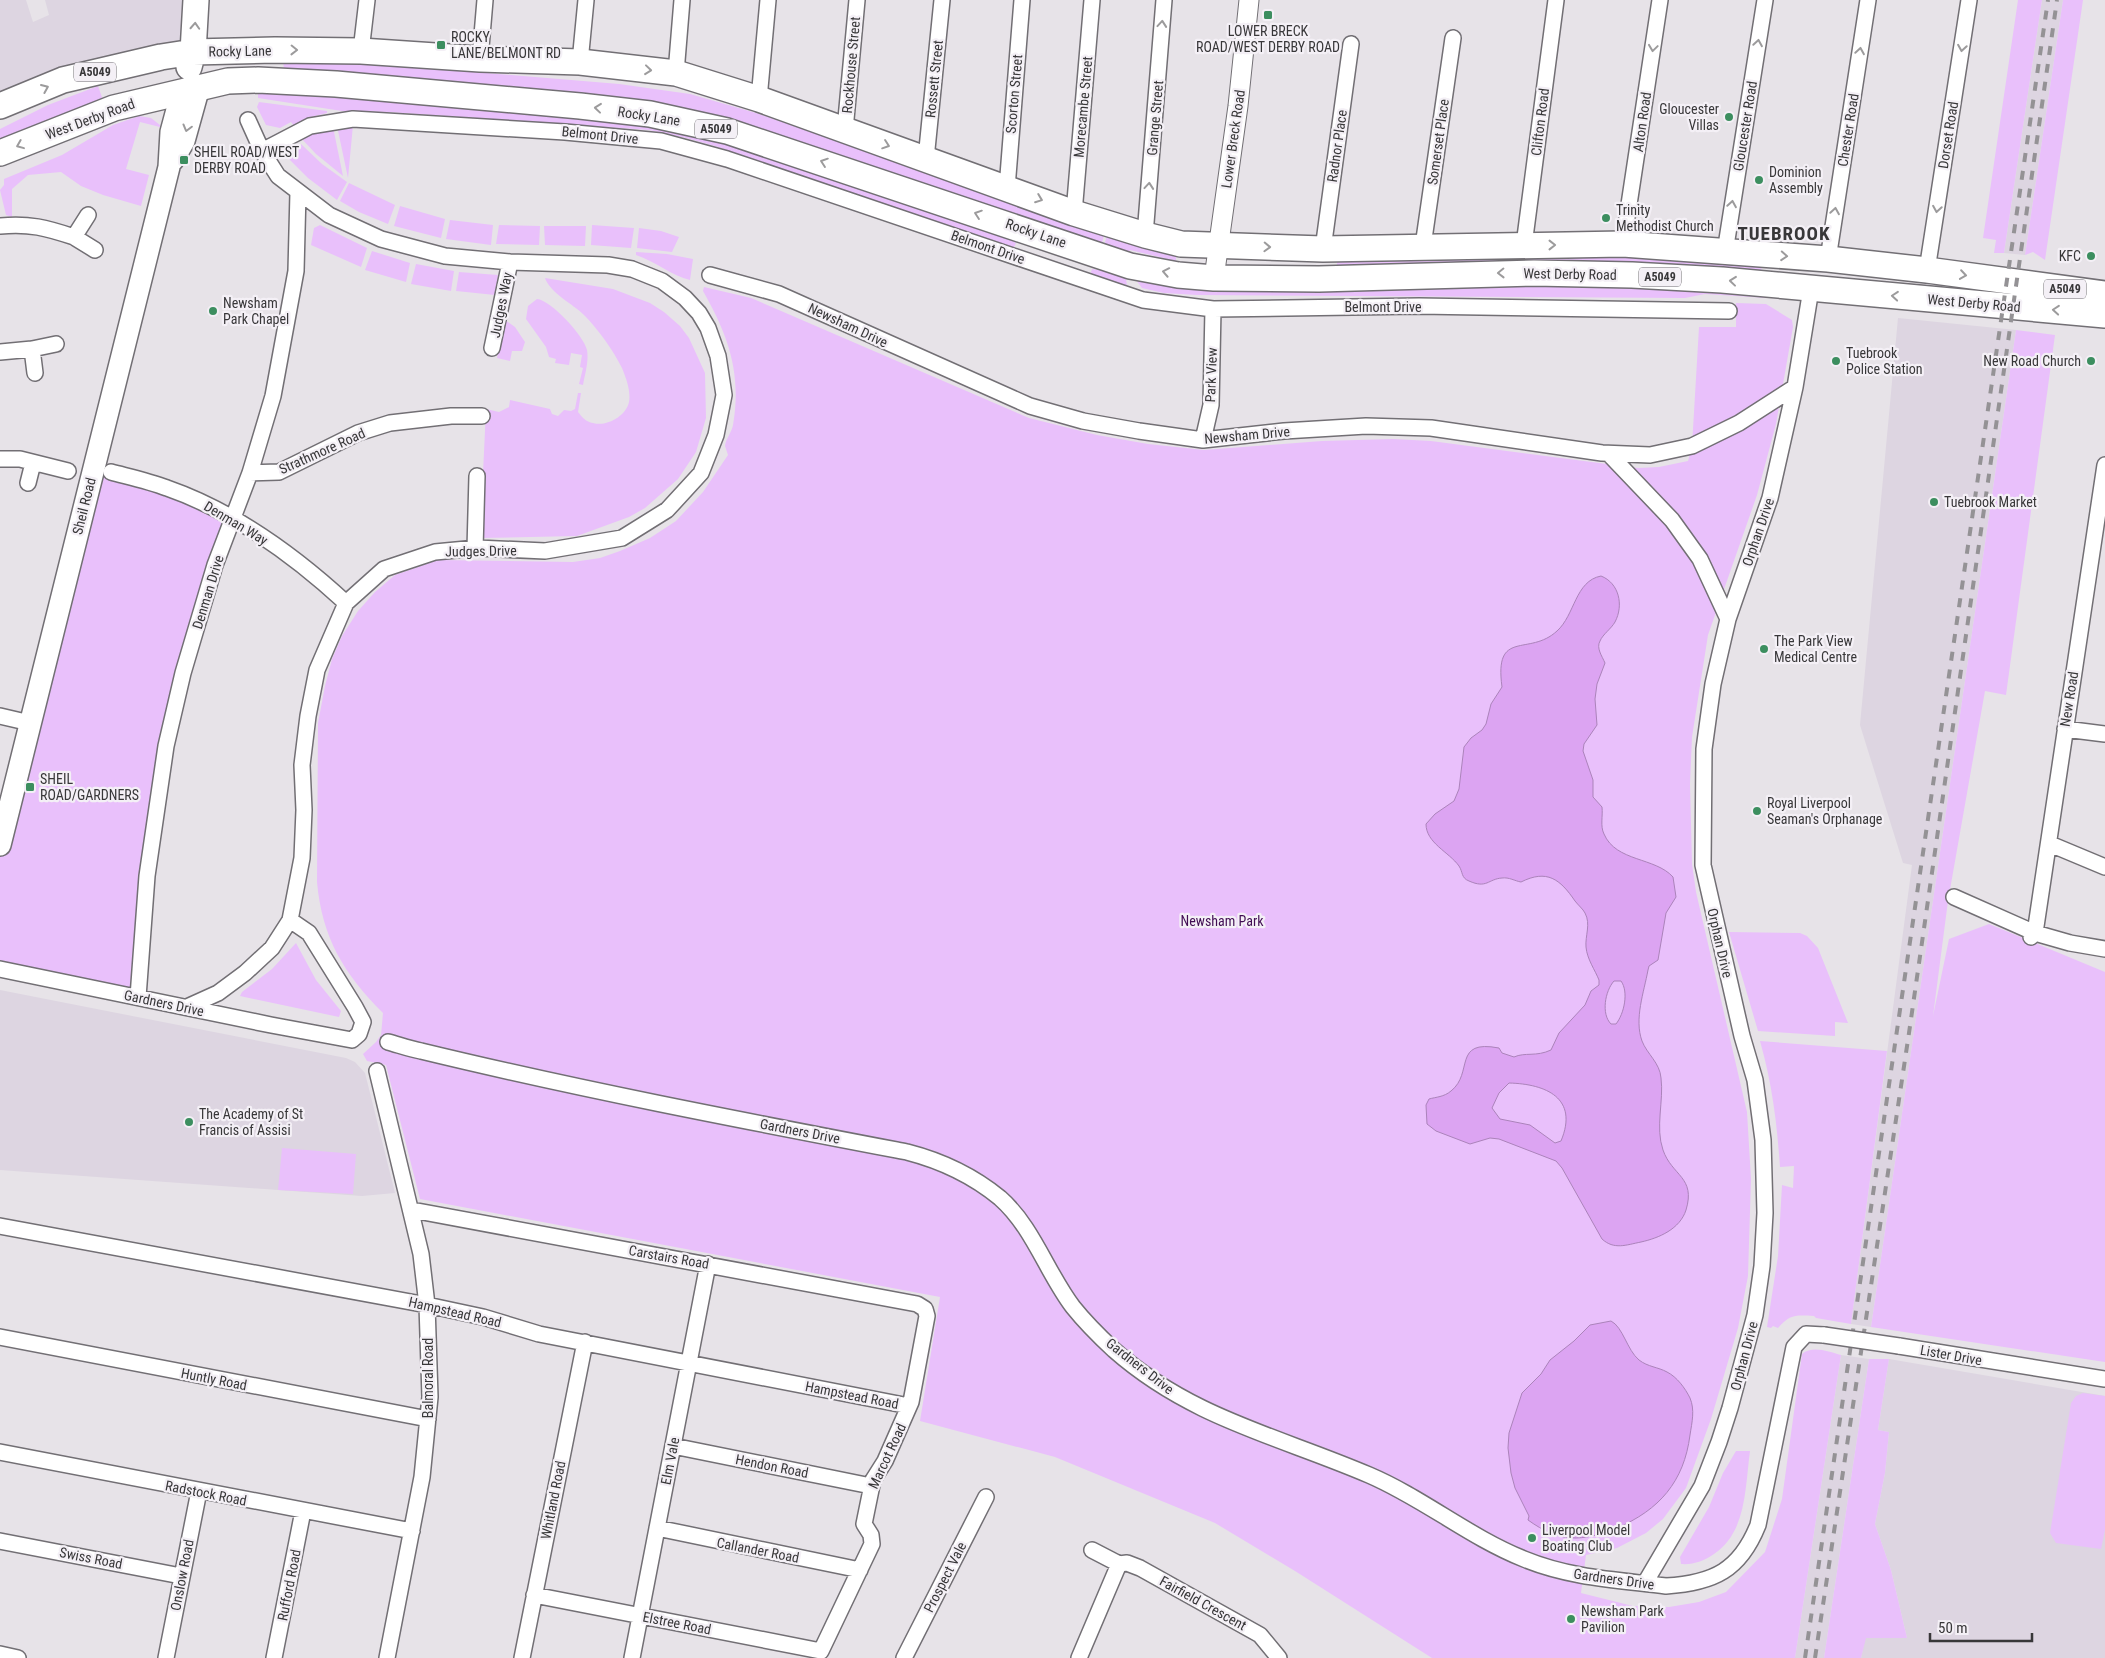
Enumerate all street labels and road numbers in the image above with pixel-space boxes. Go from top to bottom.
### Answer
street label: Rockhouse Street [839,16,863,114]
street label: Rossett Street [922,39,946,119]
street label: Rocky Lane [208,42,272,60]
street label: Scorton Street [1003,54,1025,134]
street label: Morecambe Street [1071,56,1095,158]
road number: A5049 [74,62,116,82]
street label: Grange Street [1144,80,1166,156]
street label: Gloucester Road [1730,80,1760,172]
street label: Clifton Road [1528,87,1552,157]
street label: Lower Breck Road [1218,89,1248,189]
street label: Alton Road [1630,91,1654,153]
street label: Chester Road [1834,92,1862,168]
street label: West Derby Road [43,95,137,143]
street label: Somerset Place [1424,98,1452,186]
street label: Dorset Road [1935,100,1961,170]
street label: Rocky Lane [617,103,682,129]
street label: Radnor Place [1324,108,1350,183]
road number: A5049 [695,120,737,138]
street label: Belmont Drive [561,123,640,147]
street label: Rocky Lane [1004,215,1069,251]
street label: Belmont Drive [949,227,1027,267]
street label: West Derby Road [1523,265,1617,283]
road number: A5049 [1639,268,1681,286]
street label: Judges Way [487,271,515,339]
road number: A5049 [2044,280,2086,298]
street label: West Derby Road [1927,291,2021,315]
street label: Belmont Drive [1344,299,1422,315]
street label: Newsham Drive [806,300,891,351]
street label: Park View [1202,347,1220,403]
street label: Newsham Drive [1204,423,1291,447]
street label: Strathmore Road [276,425,368,477]
street label: Sheil Road [69,476,99,536]
street label: Orphan Drive [1739,495,1777,568]
street label: Denman Way [201,498,271,548]
street label: Judges Drive [445,542,517,560]
street label: Denman Drive [189,553,227,631]
street label: New Road [2057,670,2081,728]
street label: Orphan Drive [1704,907,1736,980]
street label: Gardners Drive [123,987,206,1019]
street label: Gardners Drive [759,1115,842,1147]
street label: Carstairs Road [628,1242,710,1272]
street label: Hampstead Road [407,1294,503,1330]
street label: Orphan Drive [1727,1319,1761,1392]
street label: Gardners Drive [1103,1335,1177,1398]
street label: Balmoral Road [420,1338,436,1418]
street label: Lister Drive [1919,1342,1984,1368]
street label: Huntly Road [180,1365,248,1393]
street label: Hampstead Road [804,1378,900,1412]
street label: Marcot Road [865,1421,909,1491]
street label: Elm Vale [658,1436,683,1486]
street label: Hendon Road [734,1451,810,1481]
street label: Whitland Road [538,1459,568,1541]
street label: Radstock Road [164,1477,248,1509]
street label: Callander Road [715,1534,801,1566]
street label: Onslow Road [167,1538,197,1612]
street label: Prospect Vale [920,1539,970,1615]
street label: Swiss Road [58,1544,124,1572]
street label: Rufford Road [274,1548,304,1622]
street label: Gardners Drive [1573,1565,1656,1593]
street label: Fairfield Crescent [1157,1573,1249,1633]
street label: Elstree Road [641,1609,713,1637]

